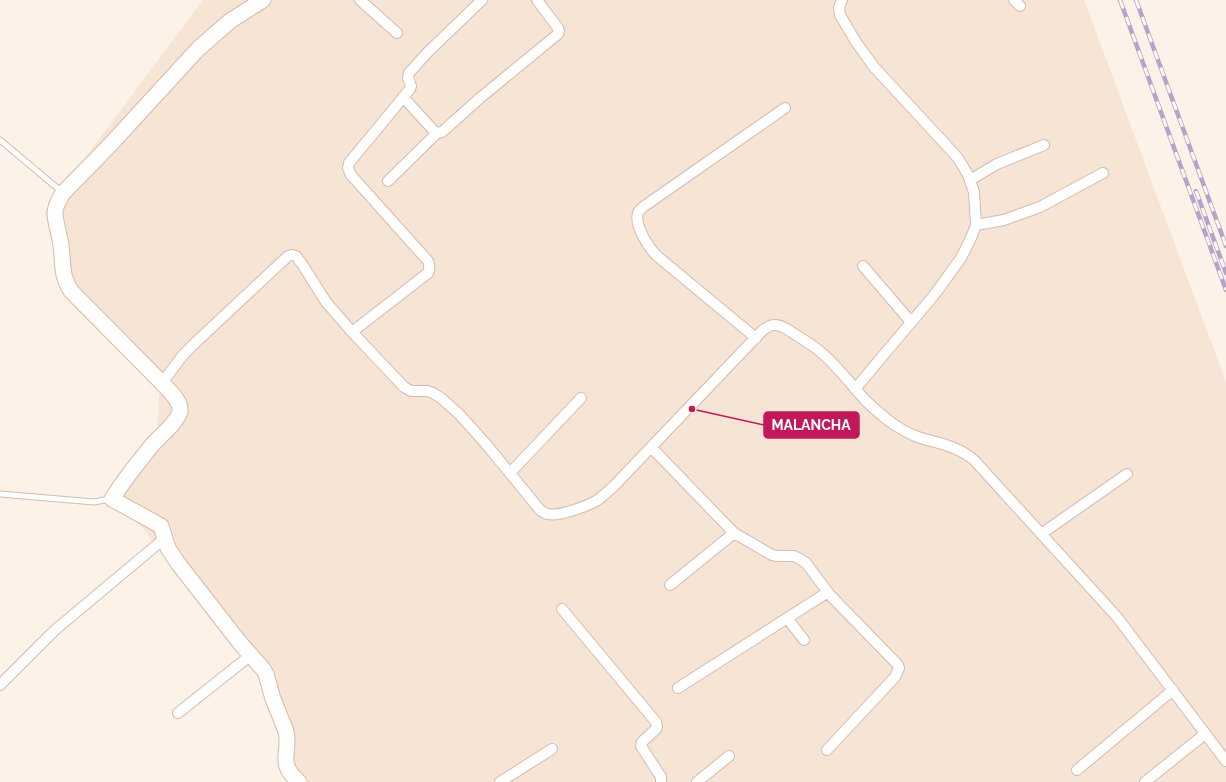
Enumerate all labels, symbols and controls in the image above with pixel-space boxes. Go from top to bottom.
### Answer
callout: MALANCHA [764,412,859,438]
text: MALANCHA [771,417,851,433]

